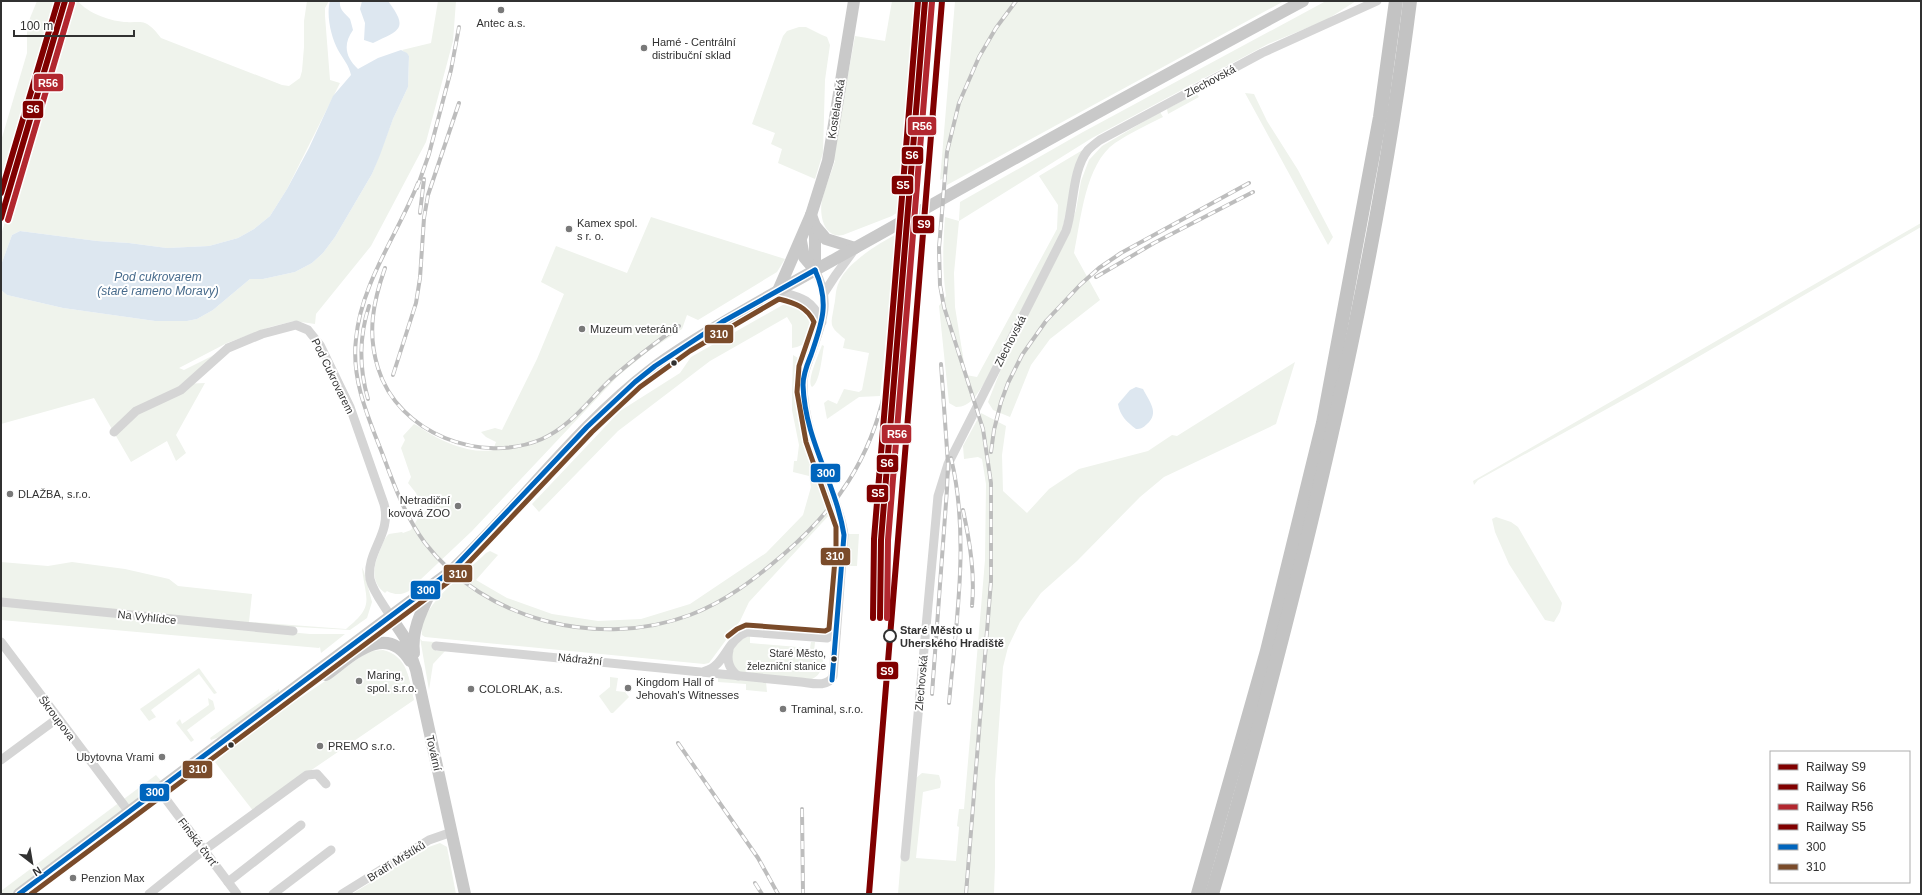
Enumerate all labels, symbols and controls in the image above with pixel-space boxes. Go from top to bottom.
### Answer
marker: Antec a.s. [496,5,506,15]
scale bar [14,12,134,38]
place label: Antec a.s. [477,17,525,29]
text: 100 m [20,19,53,33]
place label: Hamé - Centrální distribuční sklad [652,36,736,61]
marker: Hamé - Centrální distribuční sklad [639,43,649,53]
street label: Zlechovská [1183,62,1238,99]
line badge: R56 [33,73,64,92]
text: R56 [38,77,58,89]
street label: Kostelanská [825,78,847,140]
line badge: S6 [22,100,44,119]
text: S6 [26,103,40,115]
line badge: R56 [907,116,937,136]
text: R56 [912,120,932,132]
line badge: S6 [901,146,924,165]
text: S6 [905,149,919,161]
line badge: S5 [891,175,914,195]
text: S5 [896,179,910,191]
line badge: S9 [912,215,935,234]
place label: Kamex spol. s r. o. [577,217,638,242]
text: S9 [917,218,931,230]
marker: Kamex spol. s r. o. [564,224,574,234]
water label: Pod cukrovarem (staré rameno Moravy) [97,270,219,298]
street label: Zlechovská [992,313,1028,369]
place label: Muzeum veteránů [590,323,678,335]
marker: Muzeum veteránů [577,324,587,334]
line badge: 310 [704,324,734,344]
text: 310 [710,328,728,340]
street label: Pod Cukrovarem [310,336,356,416]
unlabelled marker [669,358,679,368]
line badge: R56 [881,424,912,444]
text: R56 [887,428,907,440]
line badge: S6 [876,454,899,473]
text: S6 [880,457,894,469]
line badge: 300 [810,463,841,483]
text: 300 [817,467,835,479]
line badge: S5 [866,484,889,503]
text: S5 [871,487,885,499]
place label: DLAŽBA, s.r.o. [18,488,91,500]
marker: DLAŽBA, s.r.o. [5,489,15,499]
place label: Netradiční kovová ZOO [388,494,450,519]
marker: Netradiční kovová ZOO [453,501,463,511]
line badge: 310 [820,547,851,566]
text: 310 [826,550,844,562]
line badge: 310 [443,564,473,583]
text: 310 [449,568,467,580]
line badge: 300 [410,580,441,600]
text: 300 [417,584,435,596]
street label: Na Vyhlídce [117,608,177,626]
place label: Staré Město u Uherského Hradiště [900,624,1004,649]
marker: Staré Město u Uherského Hradiště [883,629,897,643]
place label: Staré Město, železniční stanice [747,648,826,672]
street label: Nádražní [557,651,603,667]
marker: Staré Město, železniční stanice [829,654,839,664]
street label: Zlechovská [913,654,929,711]
line badge: S9 [876,661,899,680]
text: S9 [880,665,894,677]
place label: Maring, spol. s.r.o. [367,669,417,694]
marker: Maring, spol. s.r.o. [354,676,364,686]
place label: Kingdom Hall of Jehovah's Witnesses [636,676,739,701]
place label: COLORLAK, a.s. [479,683,563,695]
marker: Kingdom Hall of Jehovah's Witnesses [623,683,633,693]
marker: COLORLAK, a.s. [466,684,476,694]
street label: Škroupova [36,693,78,743]
place label: Traminal, s.r.o. [791,703,863,715]
marker: Traminal, s.r.o. [778,704,788,714]
street label: Tovární [424,734,444,772]
unlabelled marker [226,740,236,750]
place label: PREMO s.r.o. [328,740,395,752]
marker: PREMO s.r.o. [315,741,325,751]
place label: Ubytovna Vrami [76,751,154,763]
legend [1770,751,1910,883]
marker: Ubytovna Vrami [157,752,167,762]
line badge: 310 [182,760,213,779]
text: Railway S9 [1806,760,1866,774]
text: 310 [189,763,207,775]
text: Railway S6 [1806,780,1866,794]
line badge: 300 [139,783,170,802]
text: 300 [146,786,164,798]
text: Railway R56 [1806,800,1874,814]
street label: Finská čtvrť [176,816,221,869]
text: Railway S5 [1806,820,1866,834]
street label: Bratří Mrštíků [365,838,427,884]
text: 300 [1806,840,1826,854]
north arrow [12,843,52,883]
text: 310 [1806,860,1826,874]
text: N [31,864,44,879]
place label: Penzion Max [81,872,145,884]
marker: Penzion Max [68,873,78,883]

